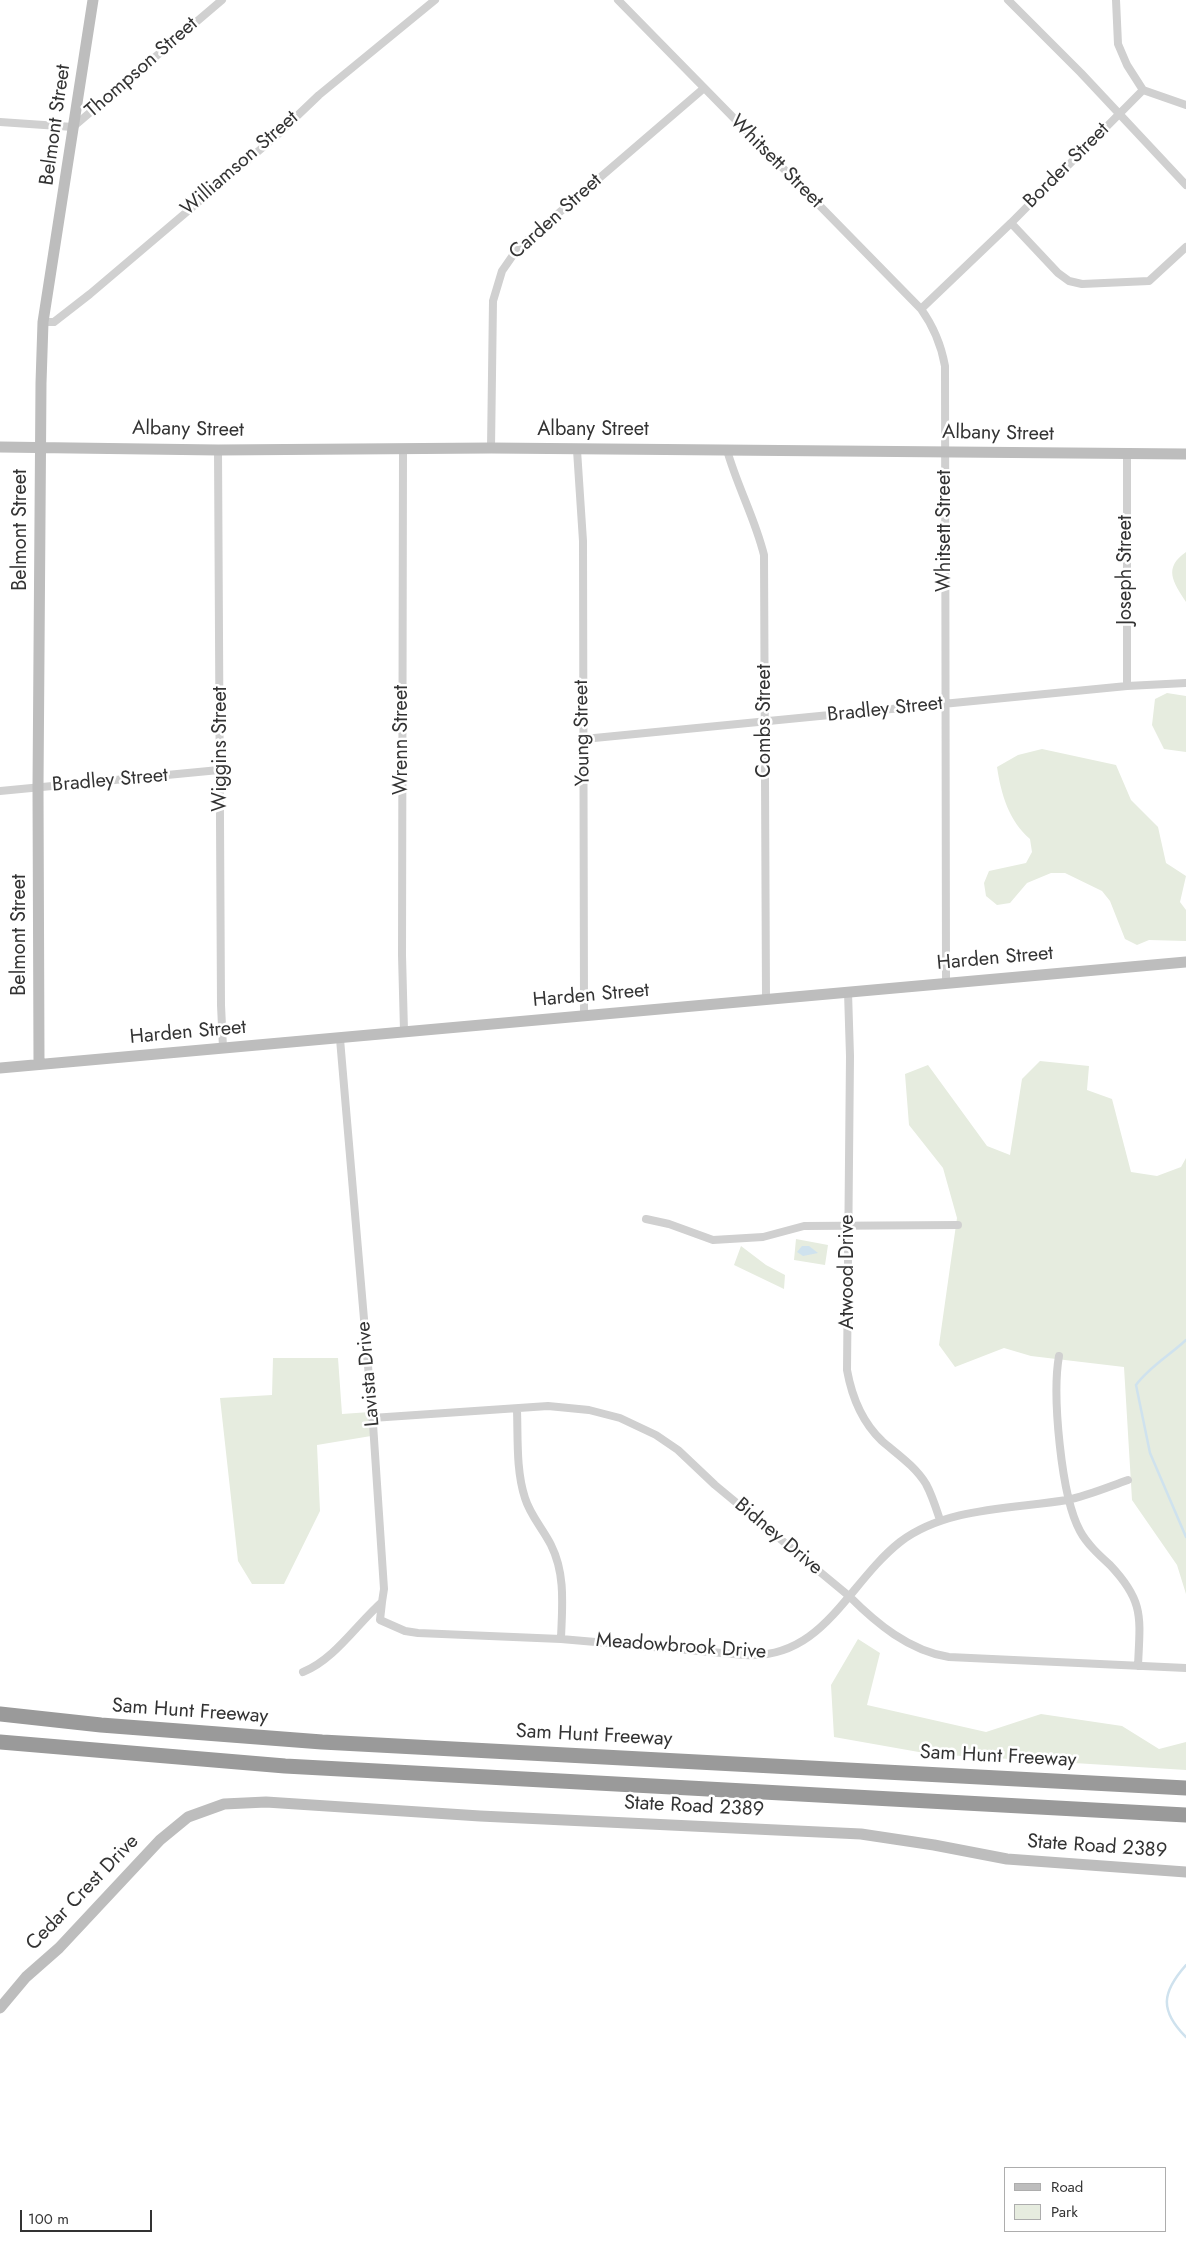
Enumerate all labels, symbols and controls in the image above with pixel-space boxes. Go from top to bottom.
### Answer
street label: Thompson Street [81,13,203,123]
street label: Belmont Street [36,63,76,187]
street label: Williamson Street [176,106,304,222]
street label: Whitsett Street [724,110,828,214]
street label: Border Street [1019,118,1115,214]
street label: Carden Street [505,169,607,265]
street label: Albany Street [132,417,244,443]
street label: Albany Street [537,418,649,442]
street label: Albany Street [942,421,1054,447]
street label: Belmont Street [9,469,33,591]
street label: Whitsett Street [933,470,957,592]
street label: Joseph Street [1114,515,1138,625]
street label: Combs Street [753,664,777,778]
street label: Young Street [570,680,596,786]
street label: Wrenn Street [390,685,414,795]
street label: Wiggins Street [209,686,233,812]
street label: Bradley Street [826,692,944,728]
street label: Bradley Street [51,764,169,798]
street label: Belmont Street [8,874,32,996]
street label: Harden Street [936,942,1054,976]
street label: Harden Street [532,979,650,1013]
street label: Harden Street [129,1016,247,1050]
street label: Atwood Drive [836,1215,860,1329]
street label: Lavista Drive [352,1320,386,1428]
street label: Bidney Drive [729,1493,827,1581]
street label: Meadowbrook Drive [595,1629,767,1665]
street label: Sam Hunt Freeway [111,1695,269,1729]
street label: Sam Hunt Freeway [515,1720,673,1752]
street label: Sam Hunt Freeway [919,1741,1077,1773]
street label: State Road 2389 [623,1791,765,1823]
street label: Cedar Crest Drive [22,1830,144,1956]
street label: State Road 2389 [1026,1830,1168,1864]
legend [1004,2167,1166,2232]
text: Road [1051,2176,1083,2198]
scale bar [22,2200,155,2232]
text: Park [1051,2201,1078,2223]
text: 100 m [28,2208,69,2230]

